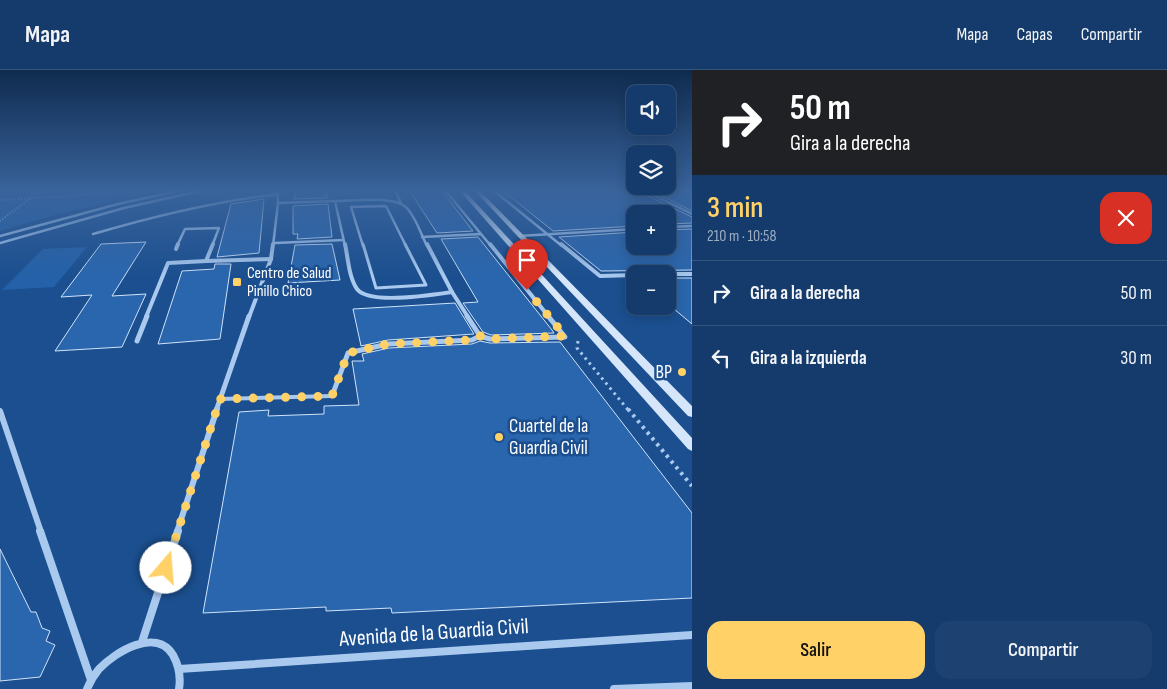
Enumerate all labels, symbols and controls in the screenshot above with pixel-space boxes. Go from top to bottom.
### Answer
text: Mapa [25,20,70,49]
text: Mapa [956,24,988,45]
text: Capas [1016,24,1053,45]
text: Compartir [1081,24,1142,45]
map controls [626,85,676,315]
button: sound [626,85,676,135]
text: 50 m [790,87,851,130]
icon: right [707,90,772,155]
text: Gira a la derecha [790,130,911,157]
button: layers [626,145,676,195]
text: 3 min [707,190,763,226]
button: close [1100,192,1152,244]
button: + [626,205,676,255]
text: 210 m · 10:58 [707,227,776,246]
pin [506,239,548,290]
icon: arrive [513,246,541,274]
place label: Centro de Salud Pinillo Chico [247,264,331,301]
button: − [626,265,676,315]
marker: Centro de Salud Pinillo Chico [231,276,243,288]
icon: right [707,279,735,307]
text: Gira a la derecha [750,282,860,305]
text: 50 m [1121,282,1152,305]
icon: left [707,344,735,372]
text: Gira a la izquierda [750,347,867,370]
text: 30 m [1120,347,1152,370]
place label: BP [656,361,672,384]
marker: BP [676,366,688,378]
place label: Cuartel de la Guardia Civil [509,415,588,460]
marker: Cuartel de la Guardia Civil [493,431,505,443]
position arrow [139,541,191,593]
street label: Avenida de la Guardia Civil [337,613,530,653]
button: Salir [707,621,925,679]
button: Compartir [935,621,1152,679]

